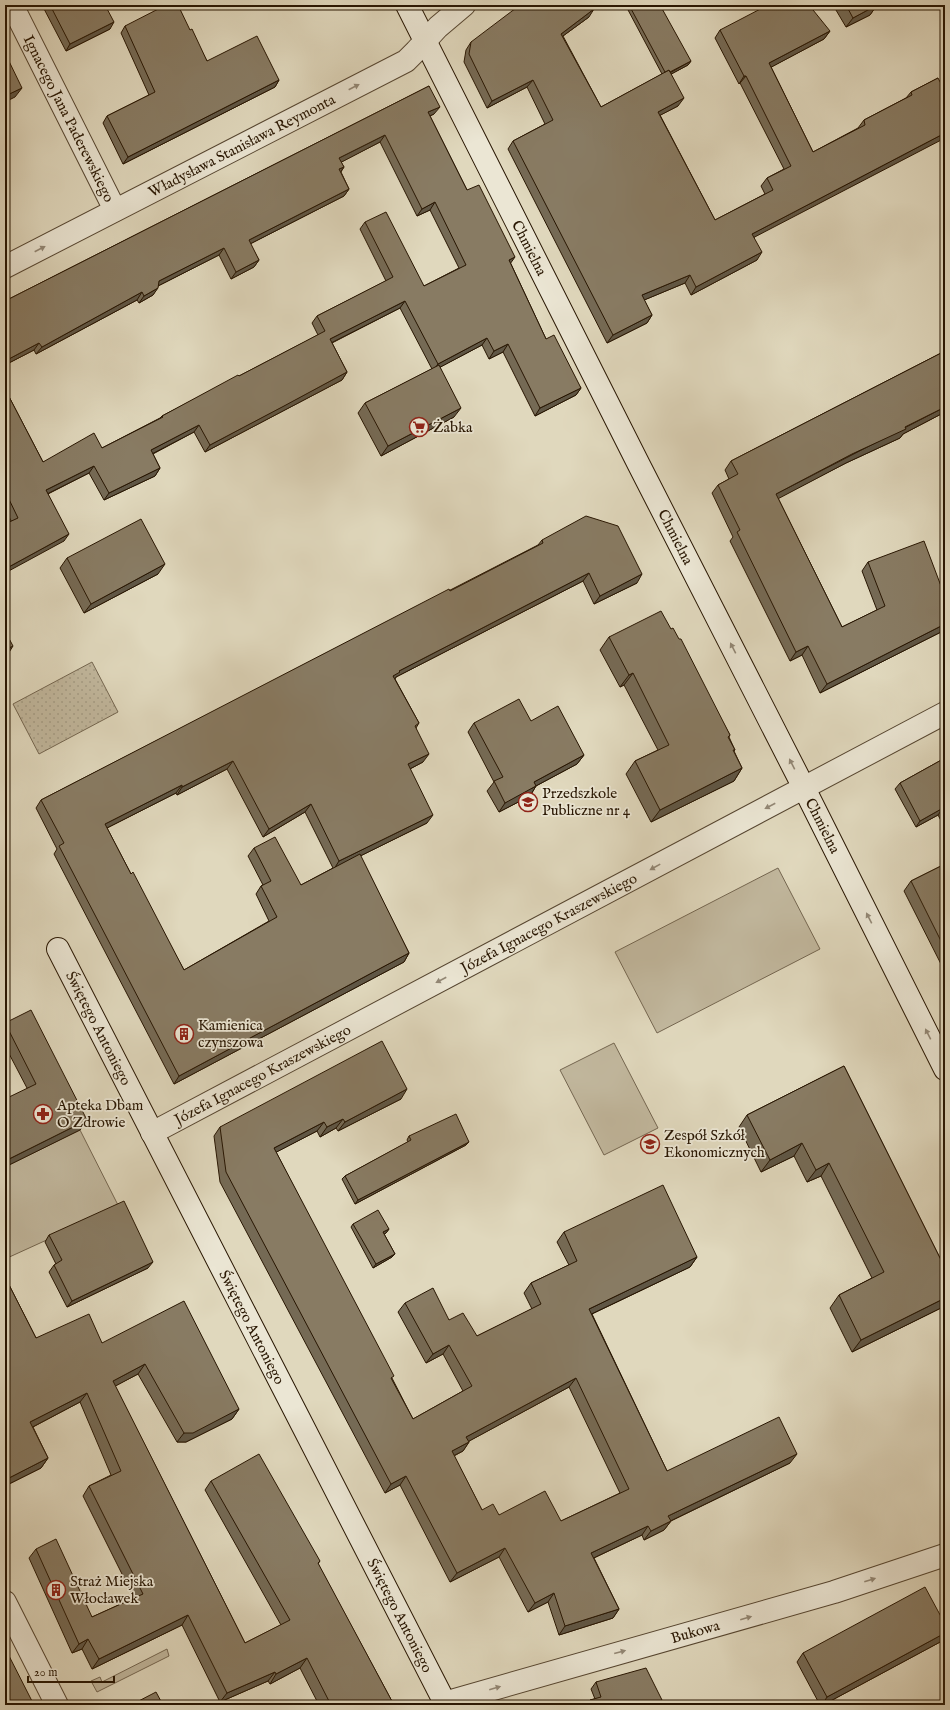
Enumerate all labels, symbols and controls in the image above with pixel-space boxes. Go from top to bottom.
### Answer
street label: Ignacego Jana Paderewskiego [19,32,118,205]
one-way arrow [349,84,360,90]
street label: Władysława Stanisława Reymonta [145,90,339,202]
street label: Chmielna [507,217,551,279]
one-way arrow [34,246,45,252]
supermarket icon: Żabka [408,416,430,438]
place label: Żabka [433,418,473,437]
street label: Chmielna [653,506,698,569]
one-way arrow [730,642,736,654]
one-way arrow [789,758,795,770]
place label: Przedszkole Publiczne nr 4 [542,784,631,820]
school or university icon: Przedszkole Publiczne nr 4 [517,791,539,813]
street label: Chmielna [801,795,845,857]
one-way arrow [764,803,776,809]
one-way arrow [649,863,661,870]
street label: Józefa Ignacego Kraszewskiego [456,869,640,979]
one-way arrow [866,912,872,923]
street label: Świętego Antoniego [61,968,135,1089]
one-way arrow [435,977,447,983]
place label: Kamienica czynszowa [198,1016,264,1052]
street label: Józefa Ignacego Kraszewskiego [169,1020,354,1130]
building icon: Kamienica czynszowa [173,1023,195,1045]
one-way arrow [924,1028,931,1040]
place label: Apteka Dbam O Zdrowie [56,1096,144,1132]
pharmacy icon: Apteka Dbam O Zdrowie [32,1103,54,1125]
place label: Zespół Szkół Ekonomicznych [664,1126,765,1162]
school or university icon: Zespół Szkół Ekonomicznych [639,1133,661,1155]
street label: Świętego Antoniego [214,1267,289,1388]
street label: Świętego Antoniego [362,1555,437,1676]
place label: Straż Miejska Włocławek [70,1572,154,1608]
one-way arrow [864,1577,876,1583]
building icon: Straż Miejska Włocławek [45,1579,67,1601]
one-way arrow [740,1615,752,1621]
street label: Bukowa [669,1616,722,1648]
one-way arrow [615,1649,627,1655]
scale bar [28,1658,114,1684]
text: 20 m [34,1665,57,1680]
one-way arrow [490,1685,502,1691]

